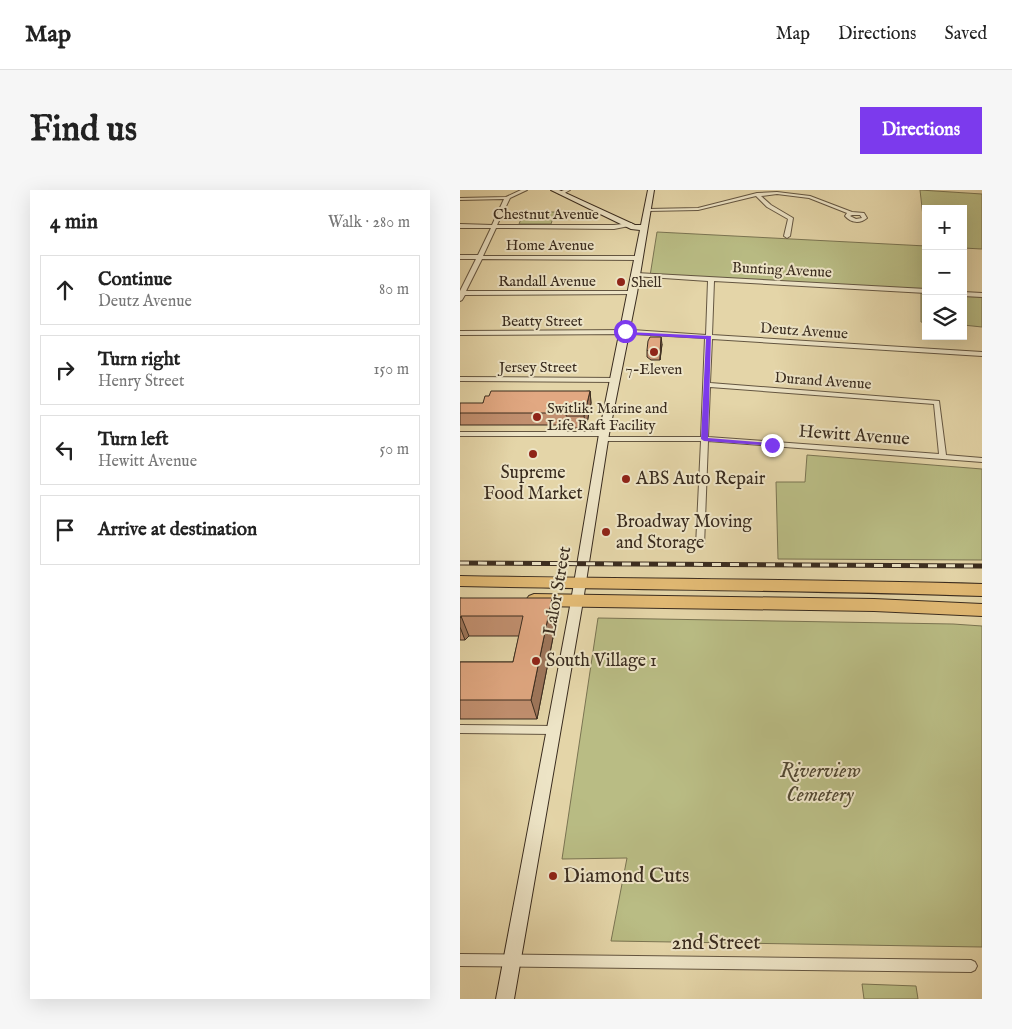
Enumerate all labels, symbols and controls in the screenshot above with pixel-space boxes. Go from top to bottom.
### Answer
text: Map [25,19,71,50]
text: Map [776,23,810,46]
text: Directions [838,23,916,46]
text: Saved [944,23,987,46]
button: Directions [860,107,982,154]
text: Find us [30,108,137,153]
street label: Chestnut Avenue [493,205,599,224]
map controls [922,205,967,340]
button: + [922,205,967,250]
text: 4 min [50,209,98,236]
text: Walk · 280 m [328,213,410,233]
street label: Home Avenue [506,236,594,255]
button: − [922,250,967,295]
street label: Bunting Avenue [732,258,833,282]
text: Continue [98,268,172,292]
street label: Randall Avenue [498,272,596,291]
place label: Shell [631,273,663,292]
icon: ahead [51,276,79,304]
marker: Shell [615,276,627,288]
text: 80 m [379,280,409,300]
text: Deutz Avenue [98,292,192,312]
button: layers [922,295,967,340]
street label: Beatty Street [501,312,583,331]
street label: Deutz Avenue [759,318,849,344]
route start [614,320,637,343]
marker: 7-Eleven [648,346,660,358]
text: Turn right [98,348,180,372]
icon: right [51,356,79,384]
street label: Jersey Street [497,358,577,377]
text: 150 m [374,360,409,380]
place label: 7-Eleven [626,360,682,379]
street label: Durand Avenue [774,368,872,394]
text: Henry Street [98,372,184,392]
place label: Switlik: Marine and Life Raft Facility [547,399,669,435]
marker: Switlik: Marine and Life Raft Facility [531,411,543,423]
street label: Hewitt Avenue [798,421,910,451]
text: Turn left [98,428,169,452]
route end [761,434,784,457]
icon: left [51,436,79,464]
text: 50 m [380,440,409,460]
marker: Supreme Food Market [527,448,539,460]
text: Hewitt Avenue [98,452,197,472]
place label: Supreme Food Market [483,462,583,506]
place label: ABS Auto Repair [635,468,766,491]
marker: ABS Auto Repair [620,473,632,485]
place label: Broadway Moving and Storage [616,511,752,555]
icon: arrive [51,516,79,544]
text: Arrive at destination [98,518,257,542]
marker: Broadway Moving and Storage [600,526,612,538]
street label: Lalor Street [539,545,577,637]
place label: South Village 1 [546,650,657,673]
marker: South Village 1 [530,655,542,667]
park label: Riverview Cemetery [780,758,861,809]
place label: Diamond Cuts [563,863,689,890]
marker: Diamond Cuts [547,870,559,882]
street label: 2nd Street [672,930,761,957]

